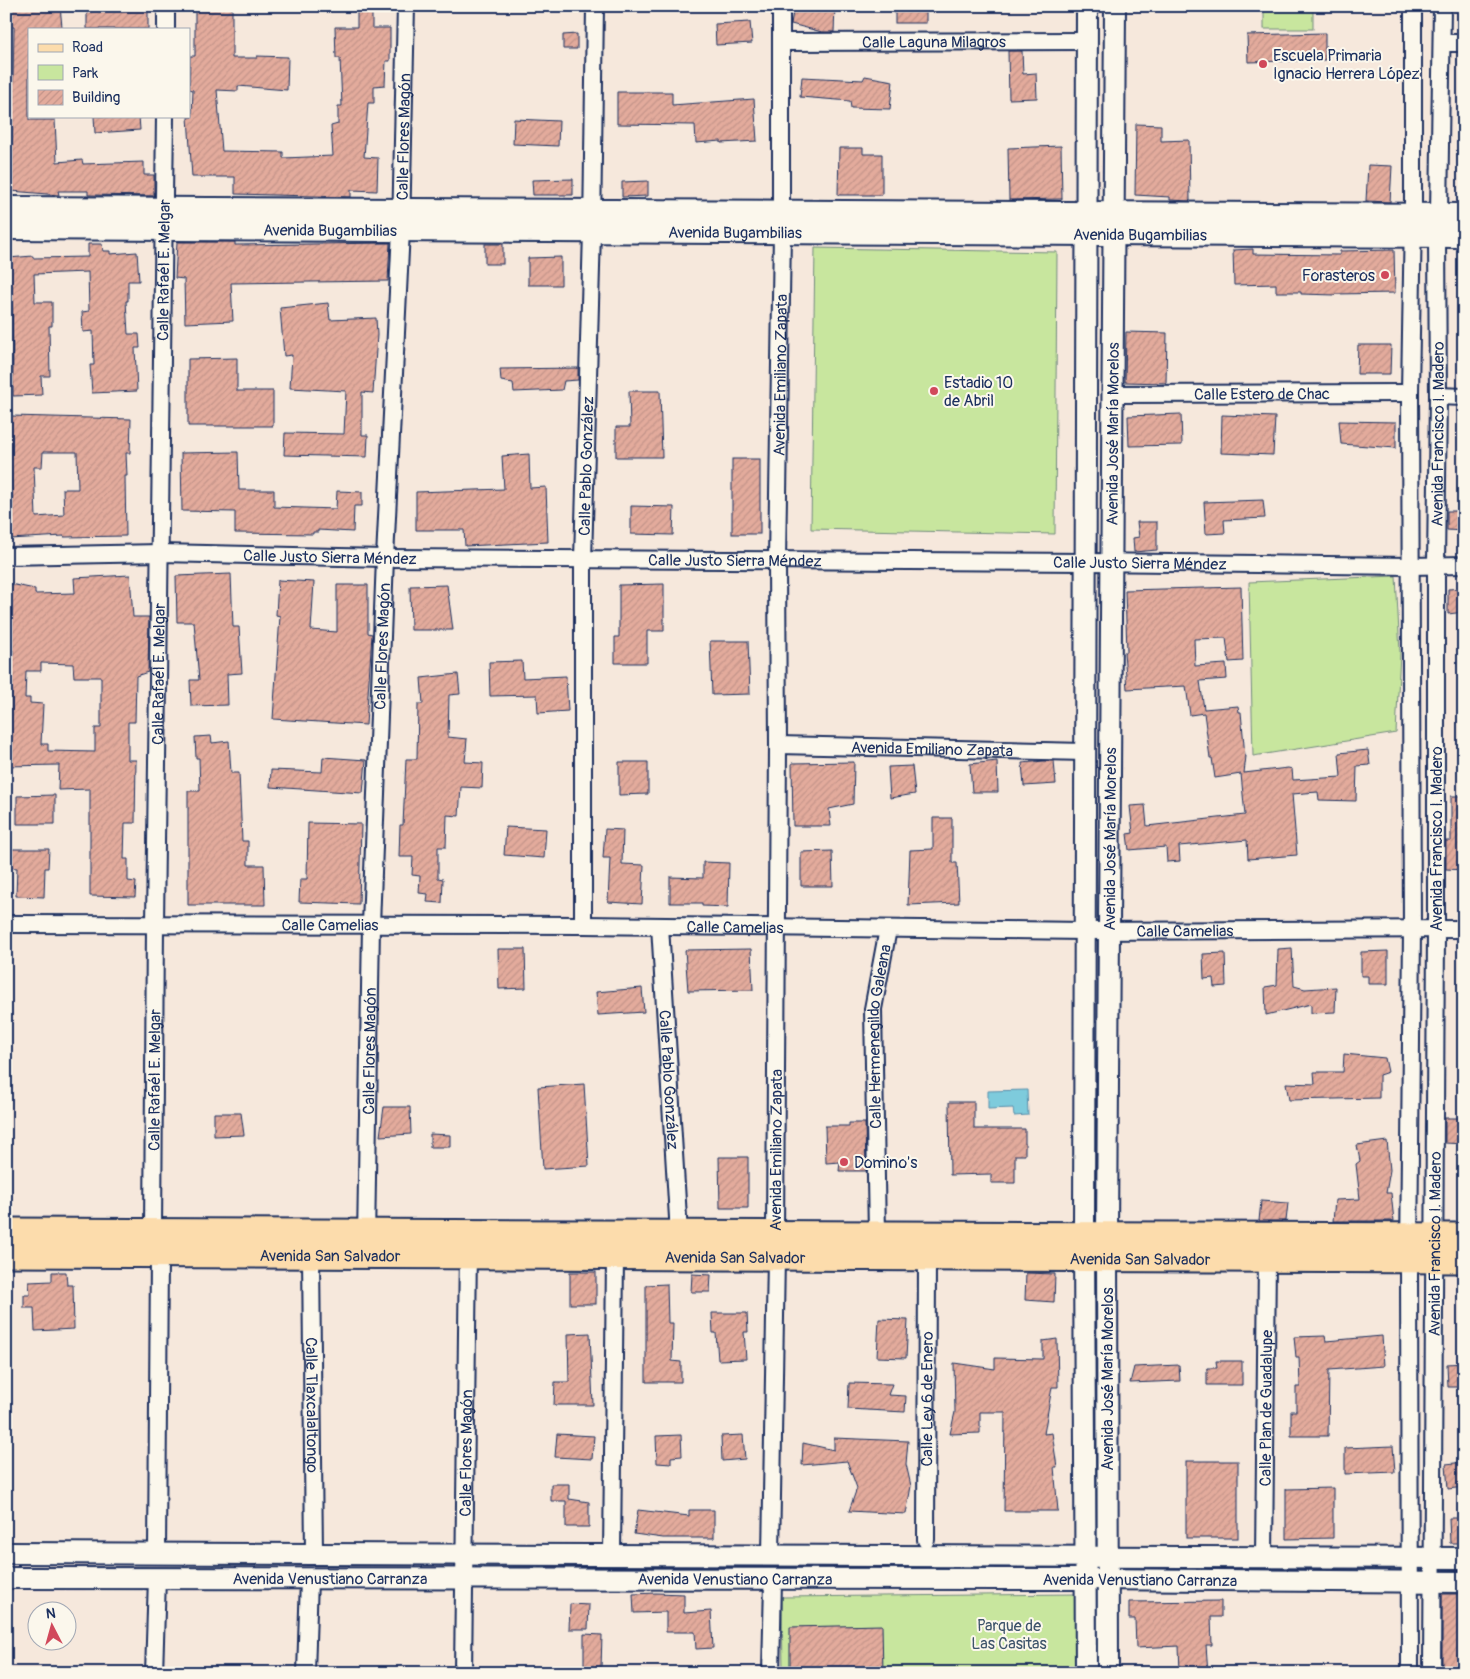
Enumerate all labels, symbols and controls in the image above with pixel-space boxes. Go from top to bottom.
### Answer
legend [28,28,190,118]
street label: Calle Laguna Milagros [862,32,1006,53]
text: Road [72,38,103,57]
place label: Escuela Primaria Ignacio Herrera López [1273,46,1420,84]
marker: Escuela Primaria Ignacio Herrera López [1257,58,1269,70]
text: Park [72,64,99,83]
street label: Calle Flores Magón [393,73,415,201]
text: Building [72,88,120,107]
street label: Calle Rafaél E. Melgar [153,199,175,341]
street label: Avenida Bugambilias [263,220,397,241]
street label: Avenida Bugambilias [668,223,802,243]
street label: Avenida Bugambilias [1073,225,1207,246]
place label: Forasteros [1302,266,1375,286]
marker: Forasteros [1379,269,1391,281]
street label: Avenida Emiliano Zapata [770,294,792,456]
street label: Avenida Francisco I. Madero [1427,341,1449,527]
street label: Avenida José María Morelos [1103,342,1124,526]
place label: Estadio 10 de Abril [944,373,1013,411]
street label: Calle Estero de Chac [1194,384,1330,405]
marker: Estadio 10 de Abril [928,385,940,397]
street label: Calle Pablo González [575,396,598,536]
street label: Calle Justo Sierra Méndez [243,546,417,569]
street label: Calle Justo Sierra Méndez [648,551,822,571]
street label: Calle Justo Sierra Méndez [1053,553,1227,575]
street label: Calle Flores Magón [370,582,395,710]
street label: Calle Rafaél E. Melgar [148,603,170,745]
street label: Avenida Emiliano Zapata [851,738,1013,761]
street label: Avenida Francisco I. Madero [1427,746,1447,932]
street label: Avenida José María Morelos [1100,747,1121,931]
street label: Calle Camelias [281,915,379,936]
street label: Calle Camelias [686,917,784,938]
street label: Calle Camelias [1136,921,1234,942]
street label: Calle Hermenegildo Galeana [864,943,896,1129]
street label: Calle Flores Magón [359,987,381,1115]
street label: Calle Rafaél E. Melgar [145,1009,165,1151]
street label: Calle Pablo González [654,1009,683,1150]
street label: Avenida Emiliano Zapata [766,1069,787,1231]
street label: Avenida Francisco I. Madero [1425,1151,1446,1337]
place label: Domino's [854,1153,917,1173]
marker: Domino's [838,1156,850,1168]
street label: Avenida San Salvador [260,1246,401,1267]
street label: Avenida San Salvador [665,1248,806,1268]
street label: Avenida San Salvador [1070,1249,1211,1270]
street label: Avenida José María Morelos [1098,1287,1118,1471]
street label: Calle Plan de Guadalupe [1256,1329,1277,1486]
street label: Calle Ley 6 de Enero [917,1331,938,1467]
street label: Calle Tlaxcalaltongo [301,1337,322,1473]
street label: Calle Flores Magón [456,1389,477,1517]
street label: Avenida Venustiano Carranza [233,1569,427,1589]
street label: Avenida Venustiano Carranza [638,1570,832,1590]
street label: Avenida Venustiano Carranza [1043,1570,1237,1591]
north arrow [28,1602,78,1652]
text: N [45,1605,56,1623]
park label: Parque de Las Casitas [971,1616,1047,1654]

